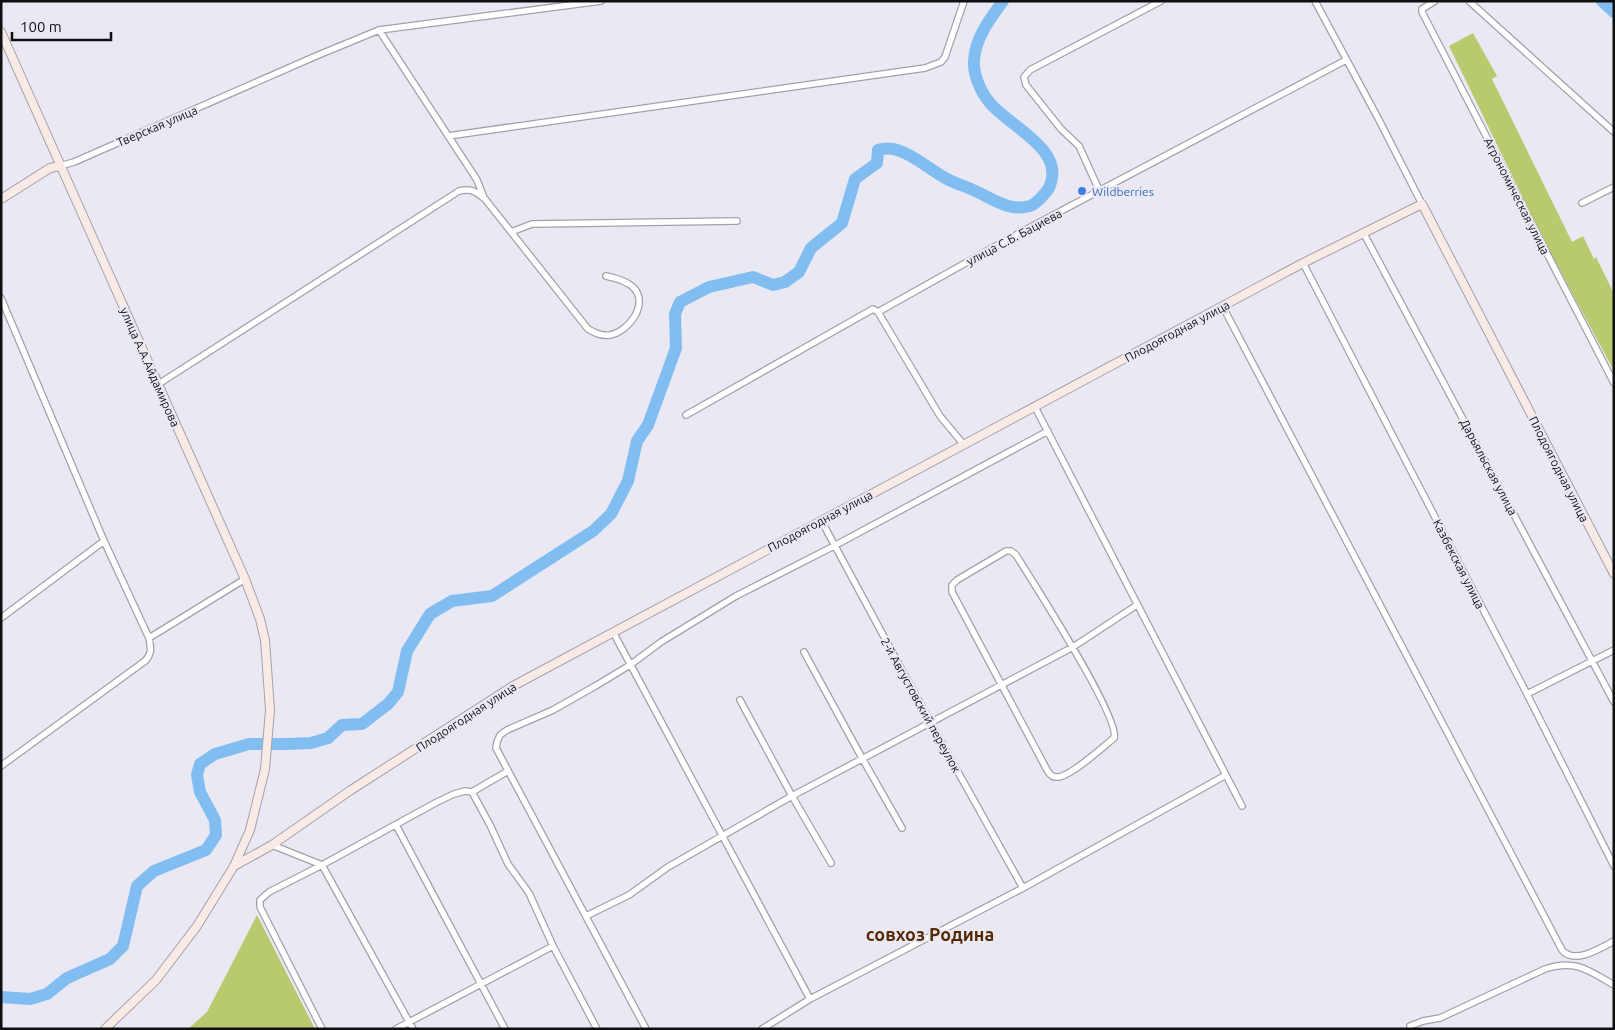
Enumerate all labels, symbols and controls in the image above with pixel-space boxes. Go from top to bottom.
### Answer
scale bar [12,10,111,42]
text: 100 m [20,18,62,35]
street label: Тверская улица [115,103,199,149]
street label: Агрономическая улица [1482,135,1552,257]
marker: Wildberries [1076,185,1088,197]
place label: Wildberries [1092,185,1154,198]
street label: улица С.Б. Бациева [964,206,1064,268]
street label: Плодоягодная улица [1122,298,1232,364]
street label: улица А.А.Айдамирова [118,305,182,429]
street label: Плодоягодная улица [1527,414,1591,524]
street label: Дарьяльская улица [1458,417,1520,517]
street label: Плодоягодная улица [765,488,875,554]
street label: Казбекская улица [1431,517,1487,611]
street label: 2-й Августовский переулок [879,635,963,775]
street label: Плодоягодная улица [413,680,519,754]
district label: совхоз Родина [866,924,994,944]

